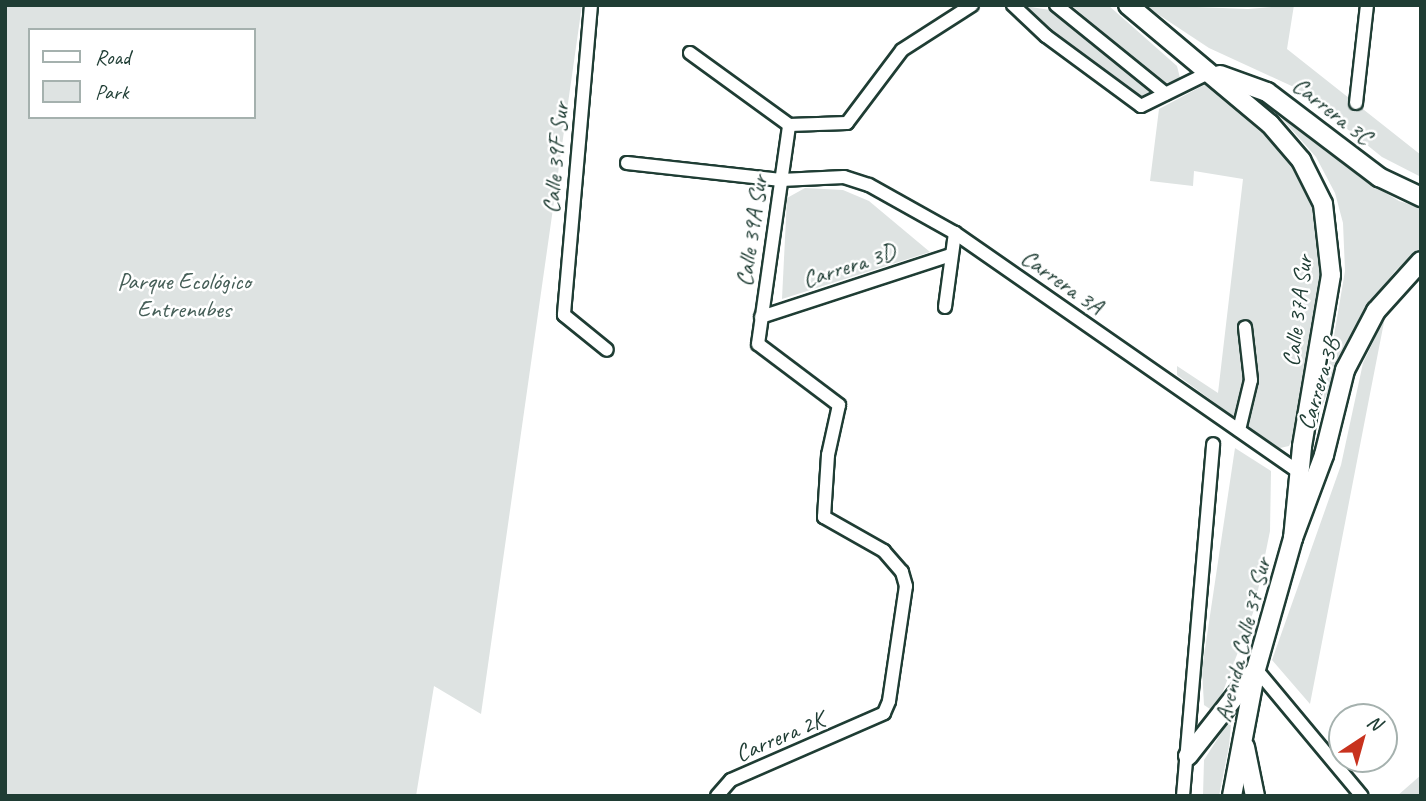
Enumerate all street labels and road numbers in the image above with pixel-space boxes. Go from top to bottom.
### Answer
street label: Carrera 3C [1286,71,1378,151]
street label: Calle 39F Sur [537,102,575,214]
street label: Calle 39A Sur [730,174,774,288]
street label: Carrera 3D [799,237,899,295]
street label: Carrera 3A [1015,243,1109,321]
street label: Calle 37A Sur [1277,254,1319,368]
street label: Carrera 3B [1291,335,1347,433]
street label: Avenida Calle 37 Sur [1209,555,1277,725]
street label: Carrera 2K [731,705,829,769]

